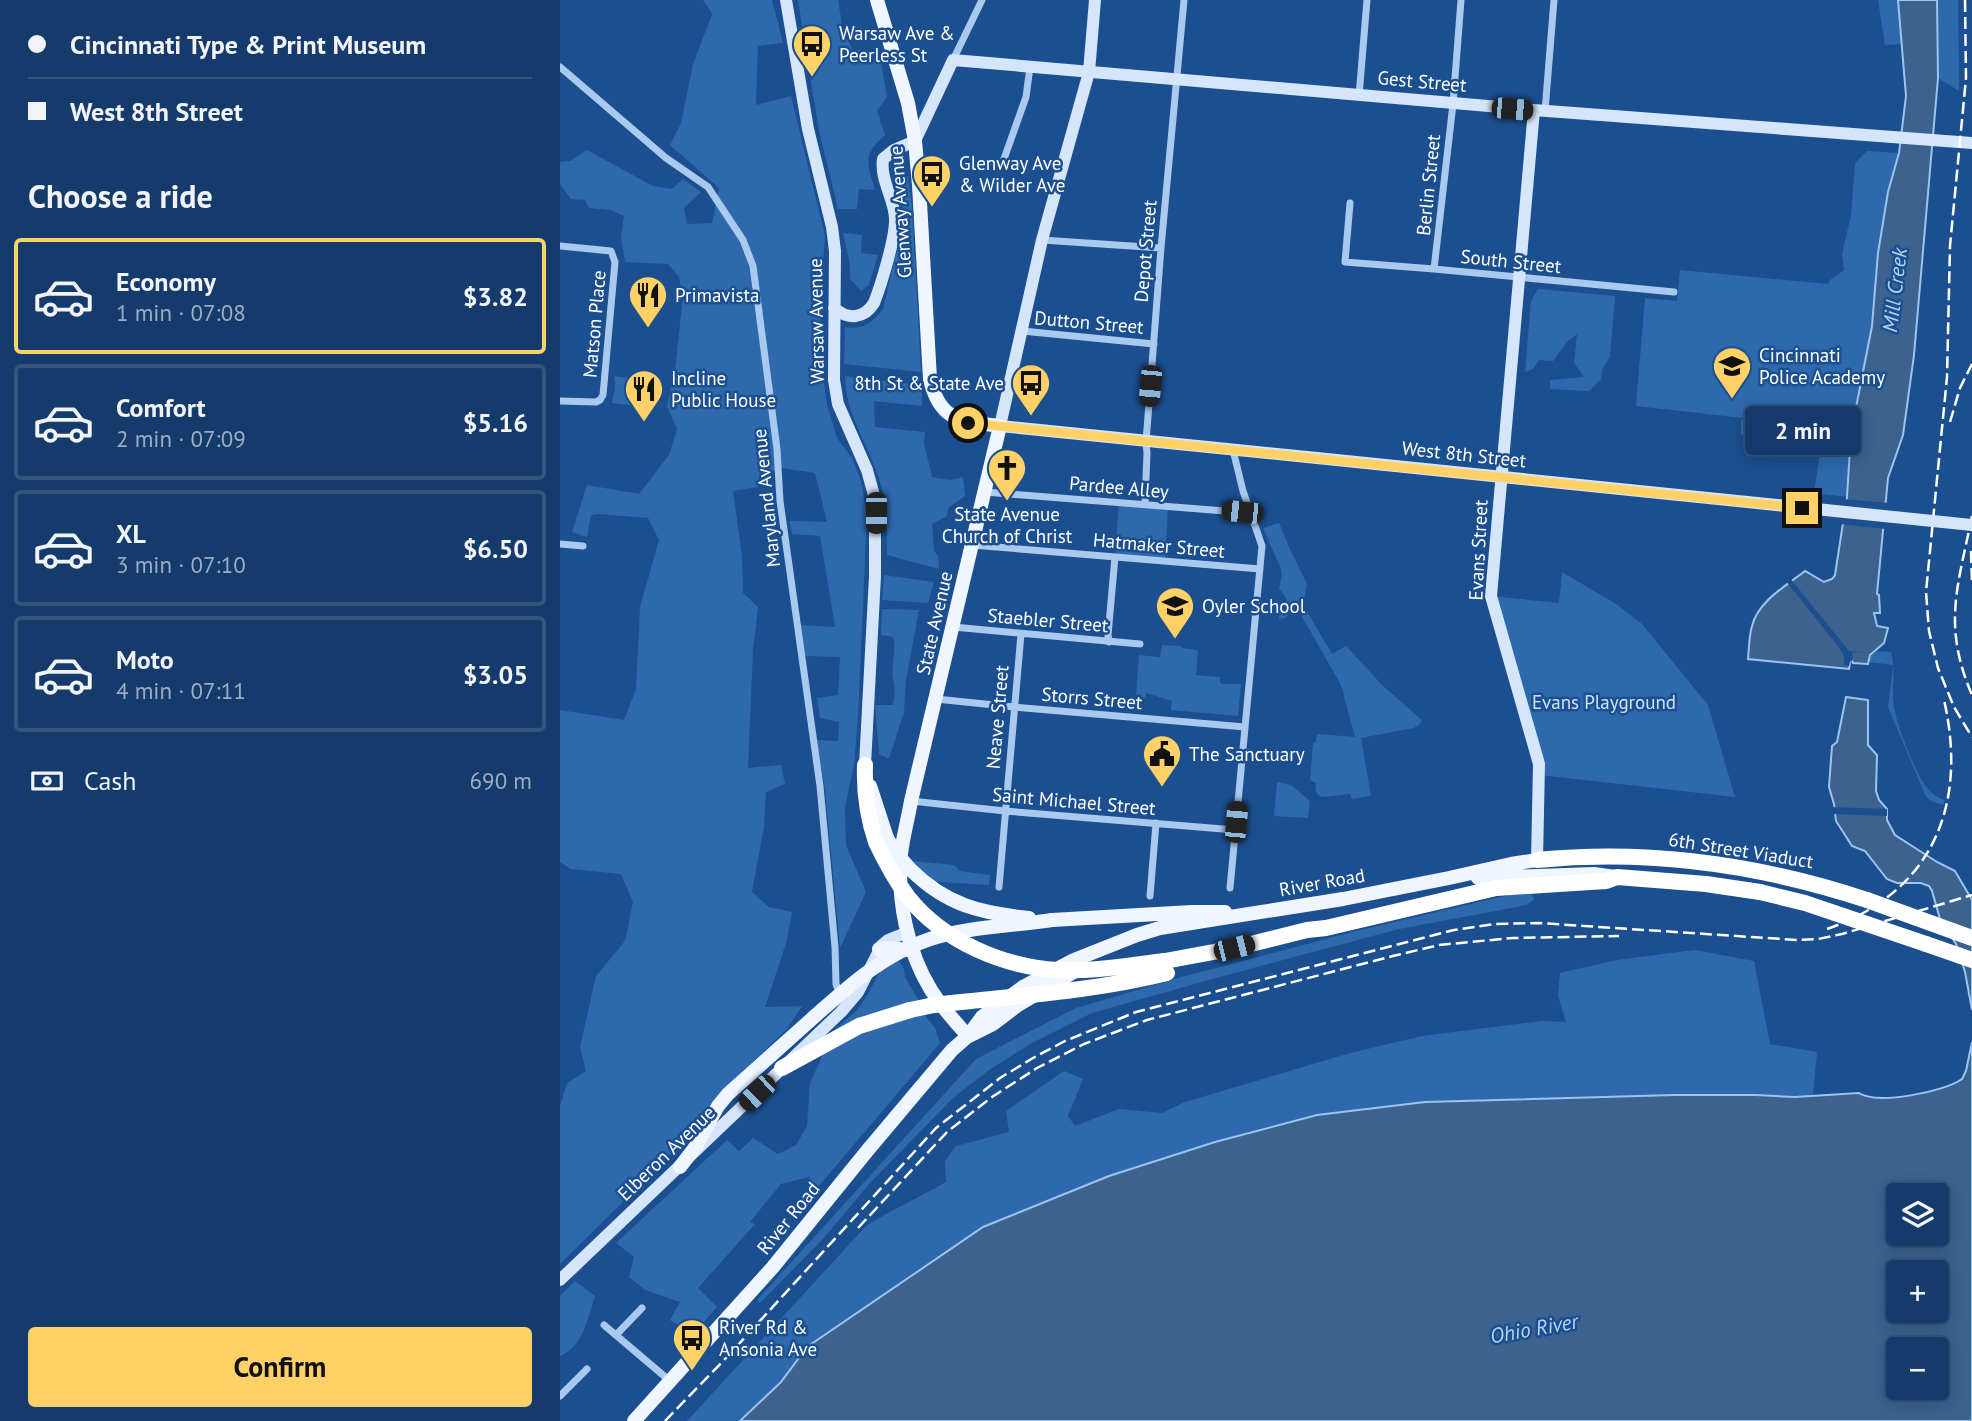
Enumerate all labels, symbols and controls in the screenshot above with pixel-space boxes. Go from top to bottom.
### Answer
place label: Warsaw Ave & Peerless St [839,21,955,67]
bus stop icon: Warsaw Ave & Peerless St [791,23,833,78]
text: Cincinnati Type & Print Museum [70,28,426,61]
street label: Gest Street [1376,65,1468,97]
text: West 8th Street [70,95,243,128]
car [1491,97,1534,121]
street label: Berlin Street [1411,133,1445,237]
street label: Glenway Avenue [883,145,917,279]
place label: Glenway Ave & Wilder Ave [959,151,1065,197]
bus stop icon: Glenway Ave & Wilder Ave [911,153,953,208]
text: Choose a ride [28,175,213,217]
street label: Depot Street [1129,198,1161,303]
street label: South Street [1460,244,1563,278]
water label: Mill Creek [1876,245,1913,334]
street label: Warsaw Avenue [803,258,829,384]
icon: car [32,265,95,328]
text: Economy [116,265,216,298]
street label: Matson Place [577,269,611,379]
restaurant icon: Primavista [627,274,669,329]
text: $3.82 [463,280,528,313]
place label: Primavista [675,283,759,307]
text: 1 min · 07:08 [116,298,246,327]
street label: Dutton Street [1033,305,1145,339]
place label: Cincinnati Police Academy [1759,343,1885,389]
school or university icon: Cincinnati Police Academy [1711,345,1753,400]
bus stop icon: 8th St & State Ave [1010,362,1052,417]
car [1138,364,1163,408]
place label: Incline Public House [671,366,776,412]
restaurant icon: Incline Public House [623,368,665,423]
place label: 8th St & State Ave [854,371,1004,395]
icon: car [32,391,95,454]
text: Comfort [116,391,206,424]
text: $5.16 [463,406,528,439]
callout: 2 min [1744,406,1860,456]
route start [952,407,984,439]
text: 2 min [1775,416,1831,445]
text: 2 min · 07:09 [116,424,246,453]
street label: Maryland Avenue [747,428,785,568]
street label: West 8th Street [1401,436,1528,473]
church icon: State Avenue Church of Christ [986,447,1028,502]
street label: Pardee Alley [1068,471,1170,503]
car [866,492,887,534]
route end [1786,492,1818,524]
car [1221,499,1264,525]
street label: Evans Street [1463,499,1493,601]
place label: State Avenue Church of Christ [942,502,1073,548]
icon: car [32,517,95,580]
text: XL [116,517,146,550]
street label: Hatmaker Street [1092,527,1226,563]
text: $6.50 [463,532,528,565]
text: 3 min · 07:10 [116,550,246,579]
street label: State Avenue [910,569,958,677]
school or university icon: Oyler School [1154,585,1196,640]
place label: Oyler School [1202,594,1306,618]
street label: Staebler Street [987,603,1110,637]
icon: car [32,643,95,706]
text: Moto [116,643,174,676]
text: $3.05 [463,658,528,691]
street label: Neave Street [981,664,1014,770]
text: 4 min · 07:11 [116,676,246,705]
street label: Storrs Street [1041,682,1144,714]
park label: Evans Playground [1532,690,1676,714]
public building icon: The Sanctuary [1141,733,1183,788]
place label: The Sanctuary [1189,742,1305,766]
icon: cash [28,762,66,800]
text: Cash [84,764,136,797]
text: 690 m [470,766,532,795]
street label: Saint Michael Street [991,782,1157,820]
car [1224,800,1249,844]
street label: 6th Street Viaduct [1667,827,1816,873]
street label: River Road [1277,863,1367,901]
car [1212,933,1257,963]
car [735,1071,780,1115]
street label: Elberon Avenue [612,1100,720,1206]
street label: River Road [751,1177,825,1259]
map controls [1886,1183,1949,1400]
button: layers [1886,1183,1949,1246]
button: + [1886,1260,1949,1323]
water label: Ohio River [1488,1307,1582,1350]
place label: River Rd & Ansonia Ave [719,1315,817,1361]
bus stop icon: River Rd & Ansonia Ave [671,1317,713,1372]
button: Confirm [28,1327,532,1407]
button: − [1886,1337,1949,1400]

